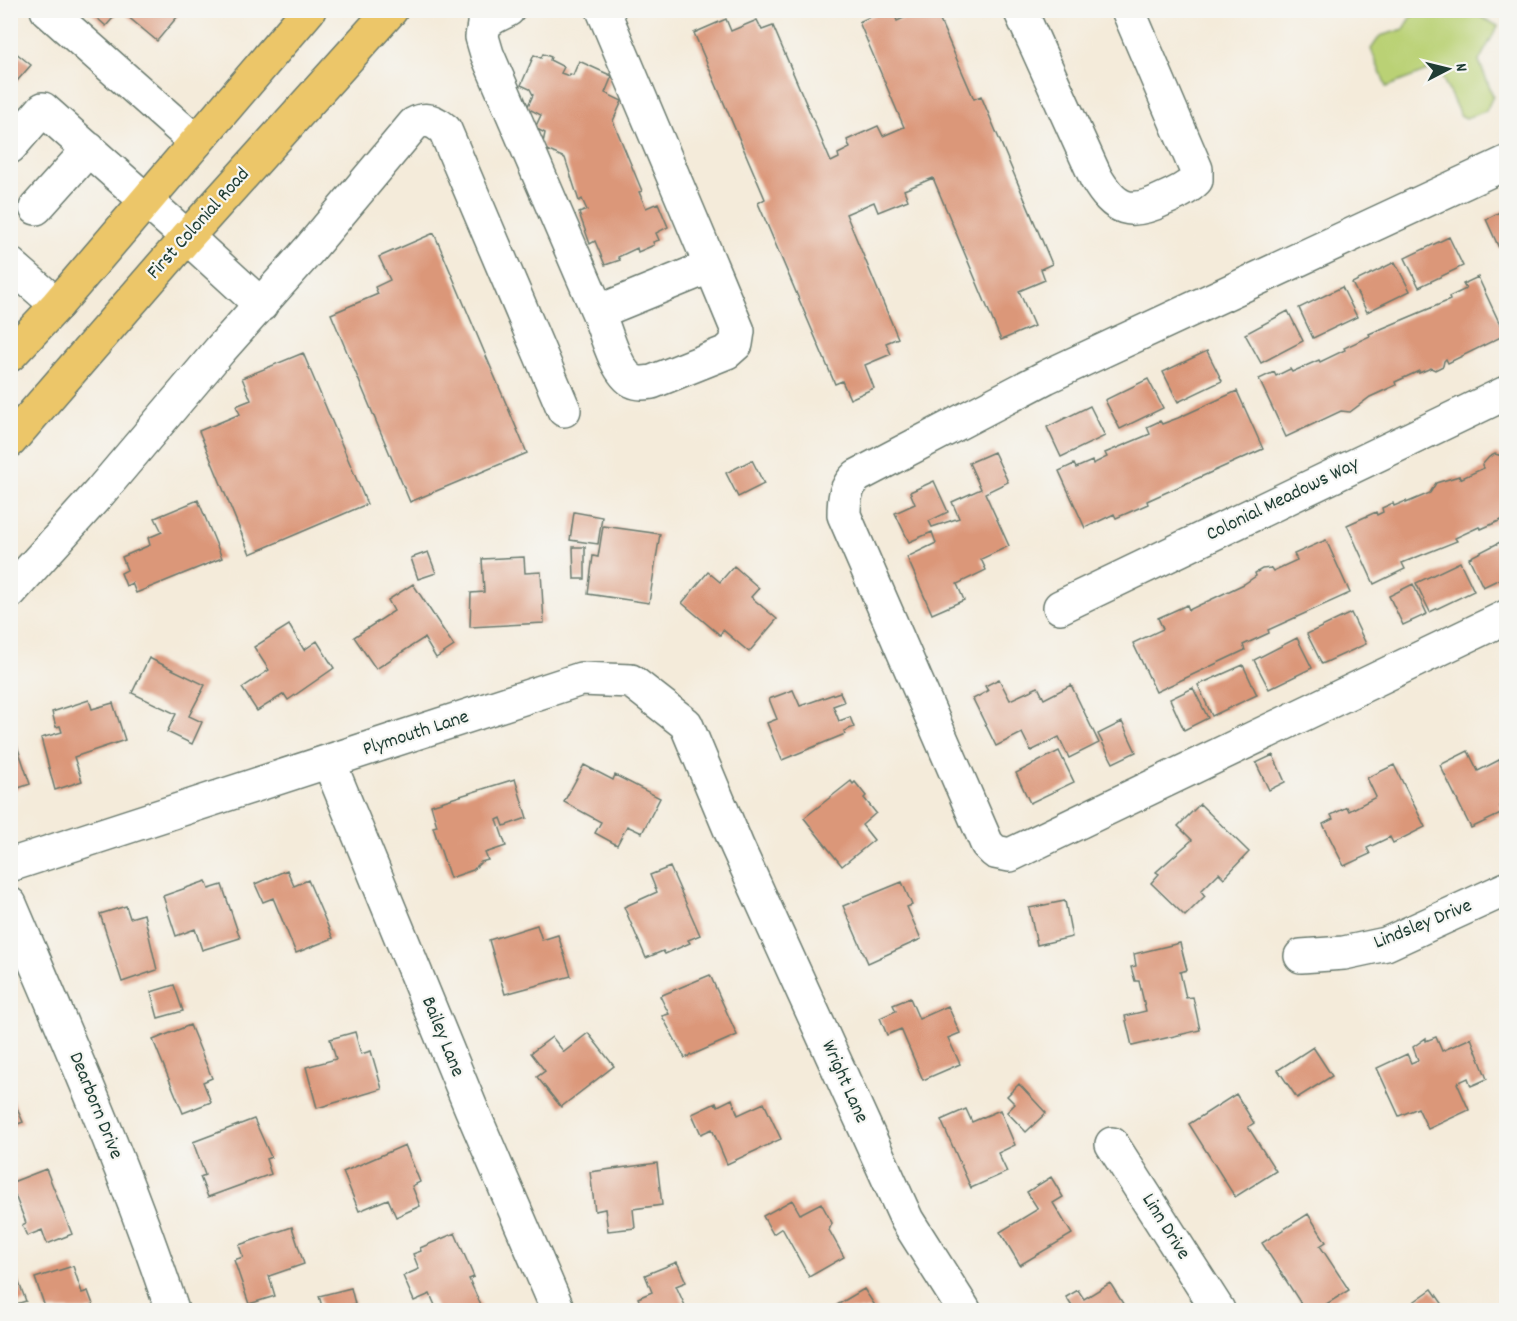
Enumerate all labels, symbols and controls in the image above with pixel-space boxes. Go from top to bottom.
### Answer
north arrow [1418,39,1478,99]
text: N [1449,62,1472,73]
street label: First Colonial Road [141,162,257,286]
street label: Colonial Meadows Way [1202,450,1365,549]
street label: Plymouth Lane [359,704,473,764]
street label: Lindsley Drive [1370,893,1476,957]
street label: Bailey Lane [413,993,471,1082]
street label: Wright Lane [813,1036,875,1128]
street label: Dearborn Drive [61,1048,129,1164]
street label: Linn Drive [1134,1188,1196,1266]

